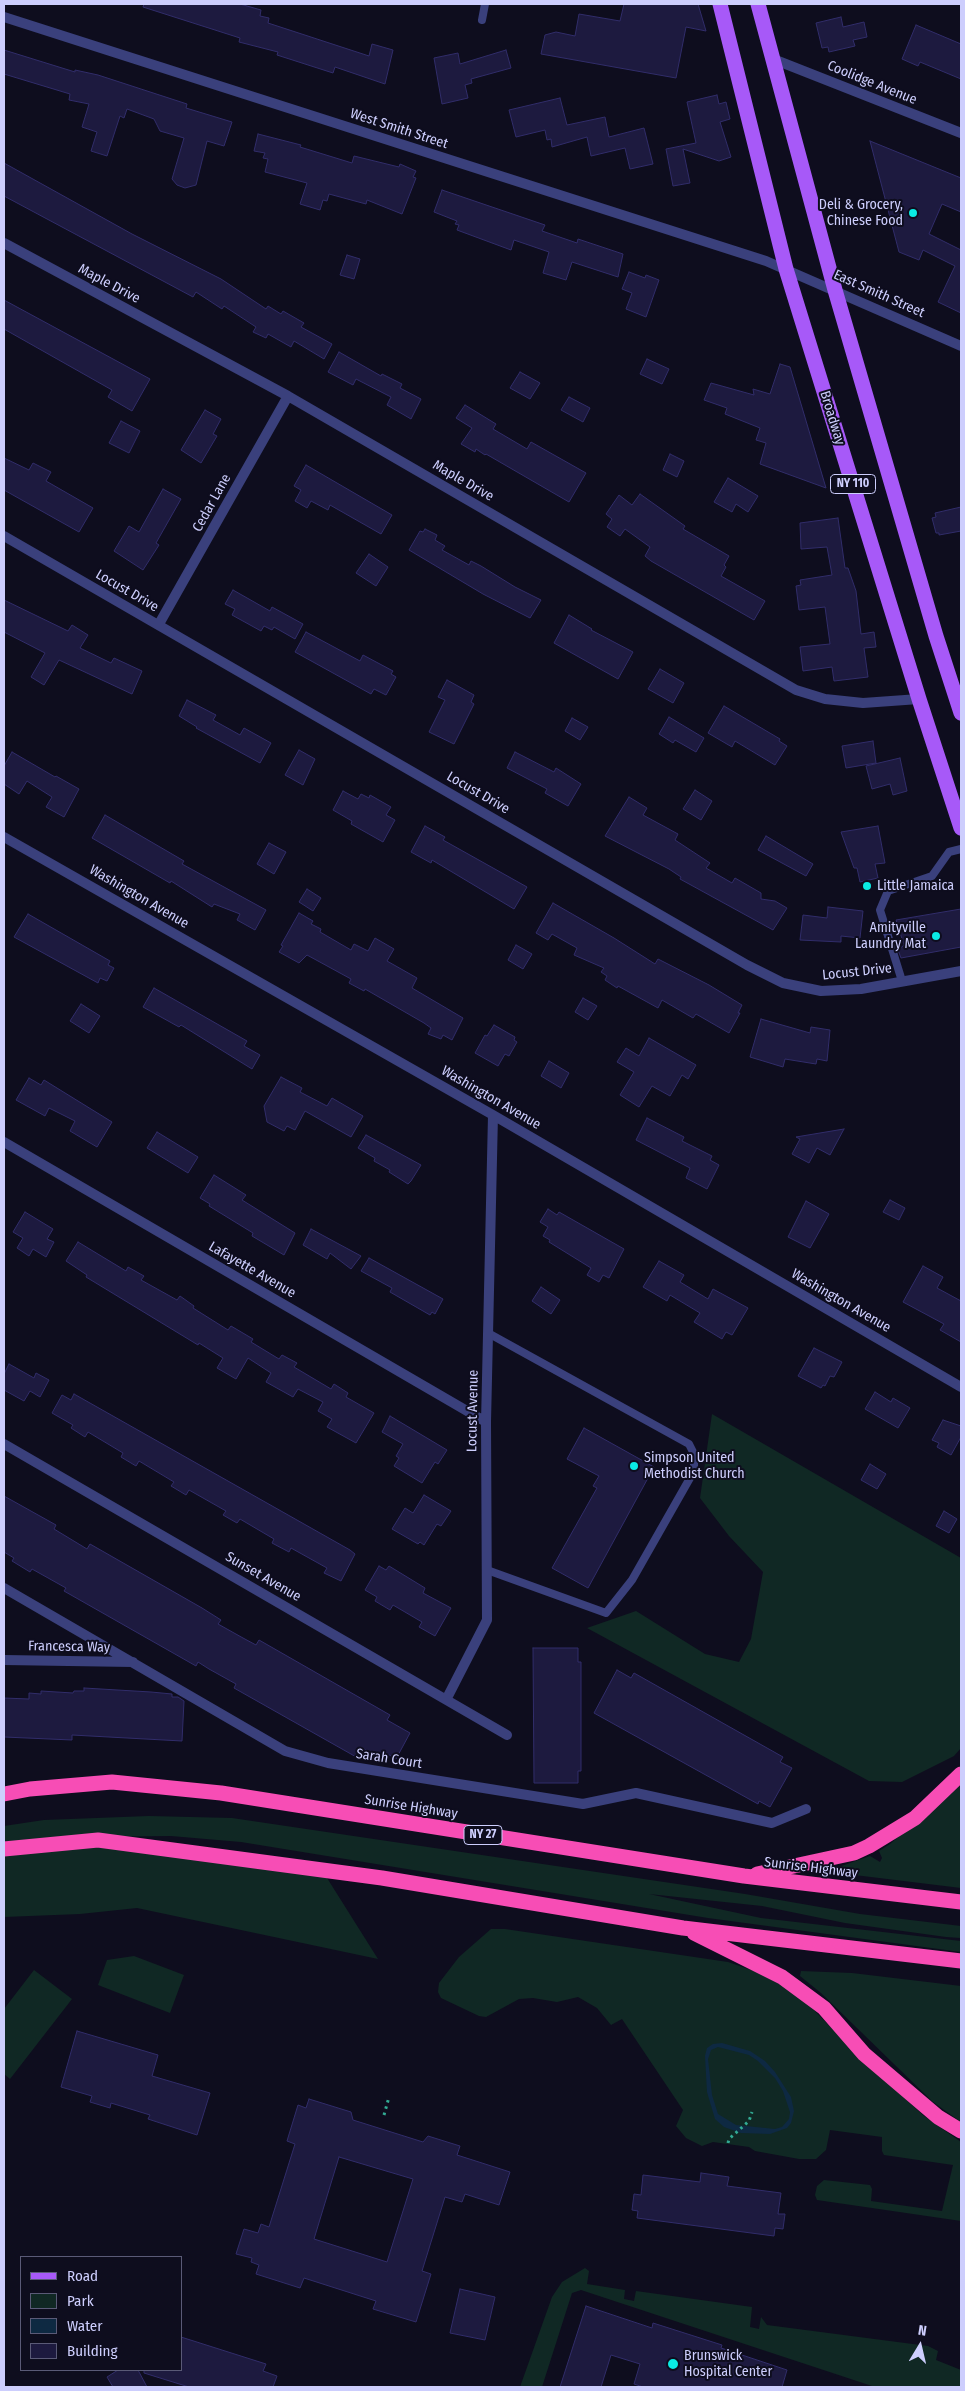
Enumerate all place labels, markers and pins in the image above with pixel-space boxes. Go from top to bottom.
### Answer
place label: Deli & Grocery, Chinese Food [819,197,903,230]
marker: Deli & Grocery, Chinese Food [907,207,919,219]
place label: Little Jamaica [877,878,954,894]
marker: Little Jamaica [861,880,873,892]
place label: Amityville Laundry Mat [855,920,926,952]
marker: Amityville Laundry Mat [930,930,942,942]
place label: Simpson United Methodist Church [644,1450,745,1482]
marker: Simpson United Methodist Church [628,1460,640,1472]
place label: Brunswick Hospital Center [684,2348,772,2380]
marker: Brunswick Hospital Center [666,2357,680,2371]

